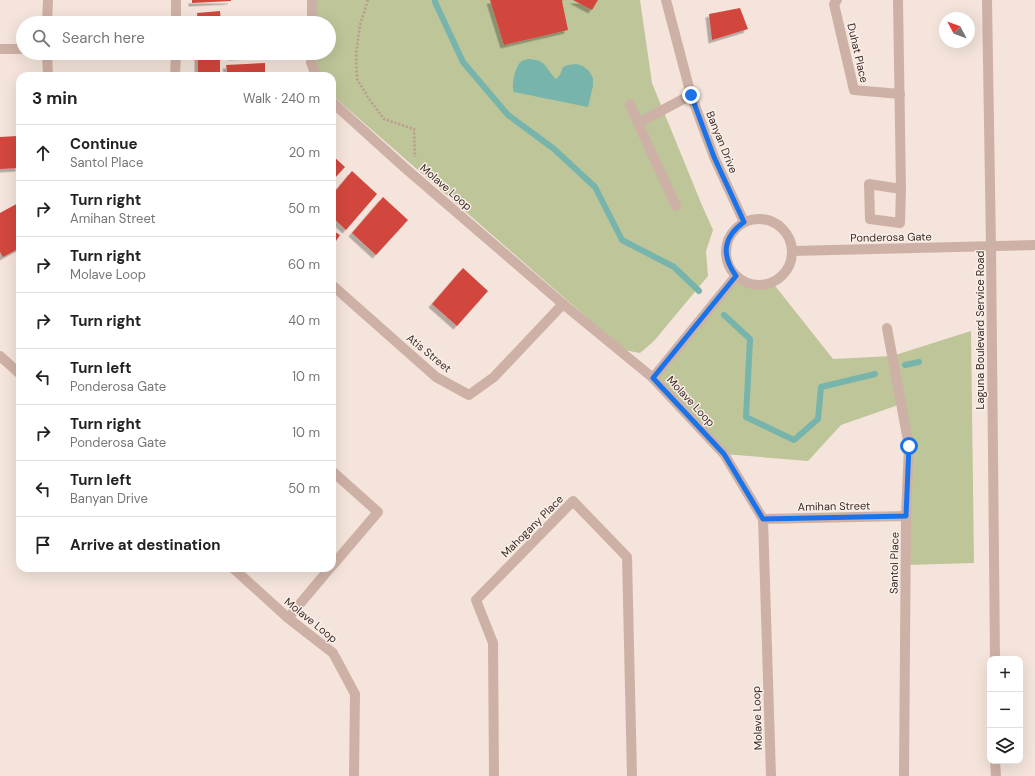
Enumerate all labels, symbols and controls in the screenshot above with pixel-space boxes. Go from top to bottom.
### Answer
north arrow [939,12,975,48]
search box [16,16,336,60]
street label: Duhat Place [844,22,872,84]
icon: search [30,27,52,49]
text: Search here [62,28,145,48]
route end [682,86,700,104]
text: 3 min [32,87,77,109]
text: Walk · 240 m [243,90,320,107]
street label: Banyan Drive [703,109,741,175]
text: Continue [70,134,138,154]
icon: ahead [32,142,54,164]
text: 20 m [289,144,320,161]
text: Santol Place [70,154,143,171]
street label: Molave Loop [417,161,475,213]
text: Turn right [70,190,141,210]
icon: right [32,198,54,220]
text: 50 m [288,200,320,217]
text: Amihan Street [70,210,156,227]
street label: Ponderosa Gate [850,229,932,245]
text: Turn right [70,246,141,266]
street label: Laguna Boulevard Service Road [973,251,987,409]
icon: right [32,254,54,276]
text: 60 m [288,256,320,273]
text: Molave Loop [70,266,146,283]
icon: right [32,310,54,332]
text: Turn right [70,311,141,331]
text: 40 m [288,312,320,329]
street label: Atis Street [404,331,454,375]
text: Turn left [70,358,131,378]
icon: left [32,366,54,388]
text: 10 m [292,368,320,385]
street label: Molave Loop [664,373,718,429]
text: Ponderosa Gate [70,378,166,395]
text: Turn right [70,414,141,434]
icon: right [32,422,54,444]
text: 10 m [292,424,320,441]
text: Ponderosa Gate [70,434,166,451]
route start [900,437,918,455]
text: Turn left [70,470,131,490]
icon: left [32,478,54,500]
text: 50 m [288,480,320,497]
text: Banyan Drive [70,490,148,507]
street label: Mahogany Place [498,492,566,560]
street label: Amihan Street [798,498,870,514]
street label: Santol Place [886,532,902,594]
icon: arrive [32,534,54,556]
text: Arrive at destination [70,535,221,555]
street label: Molave Loop [282,594,340,646]
map controls [987,656,1023,764]
button: + [987,656,1023,692]
street label: Molave Loop [749,686,765,750]
button: − [987,692,1023,728]
button: layers [987,728,1023,764]

